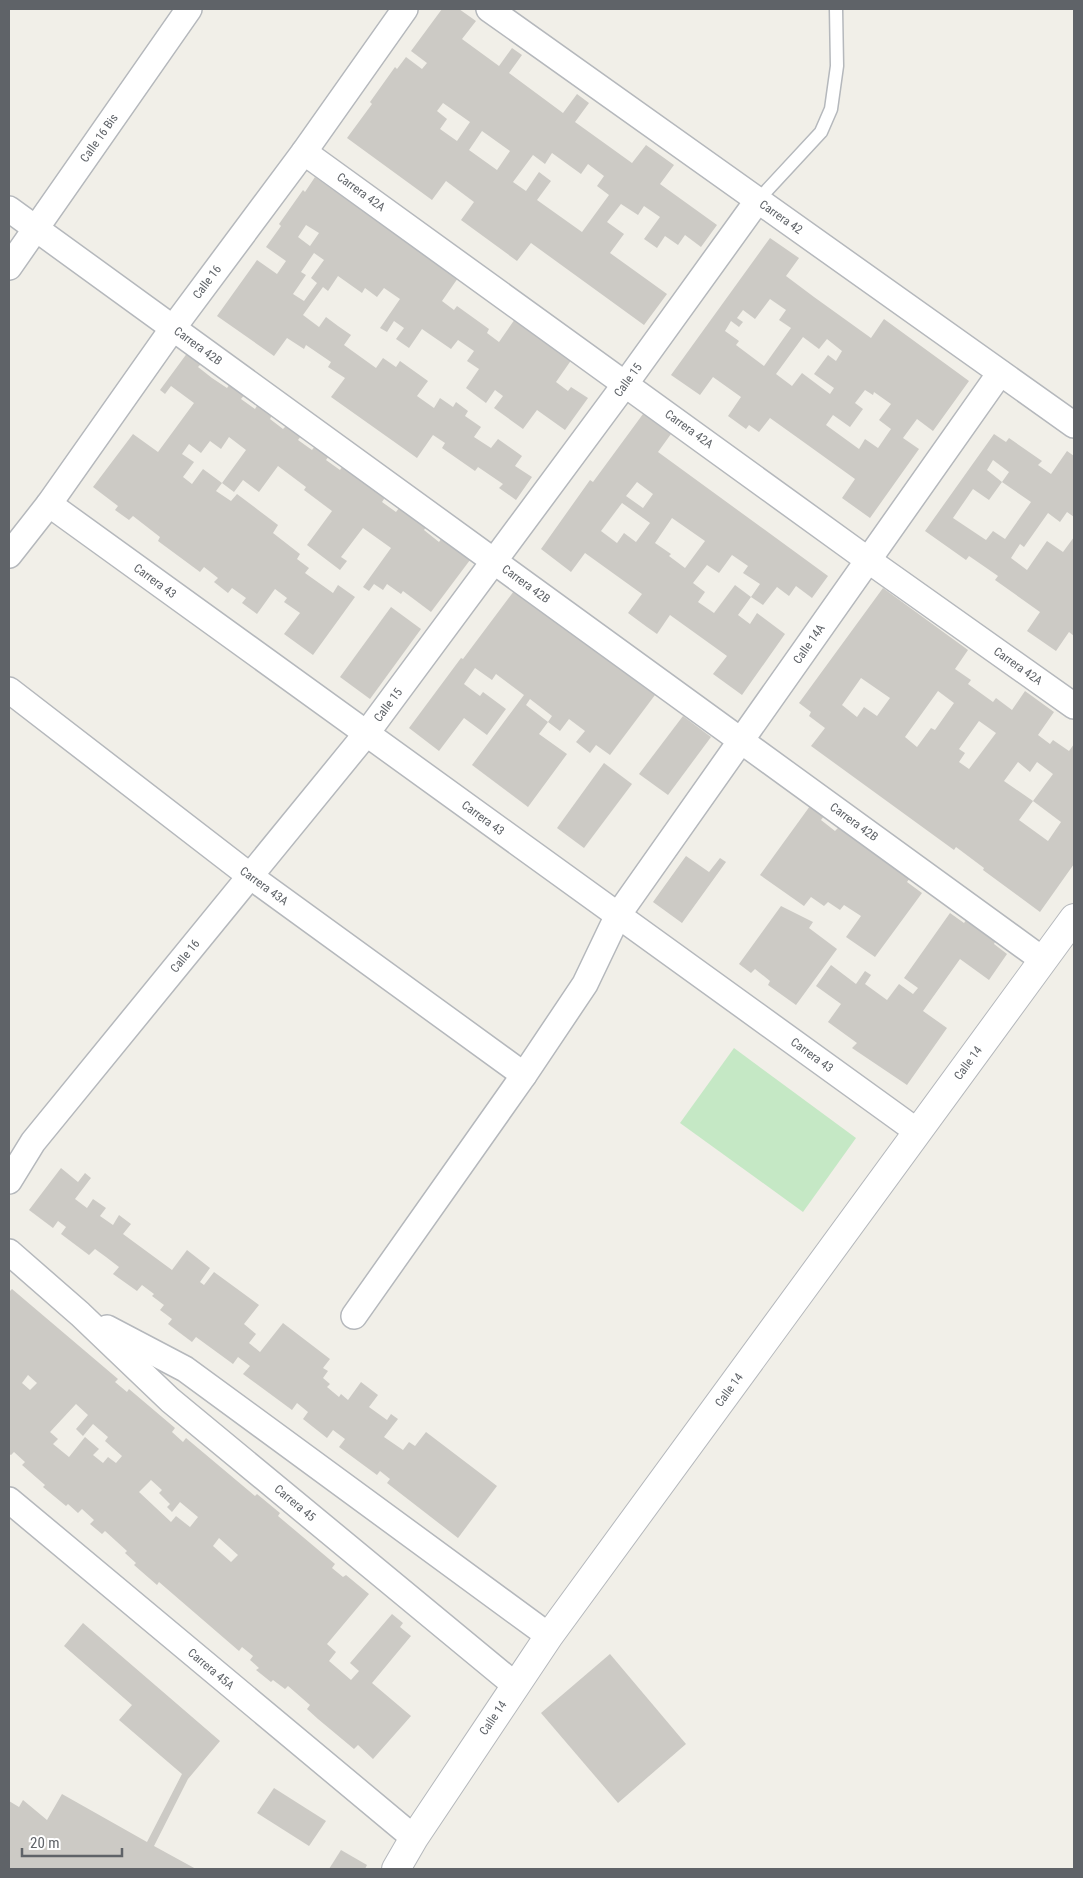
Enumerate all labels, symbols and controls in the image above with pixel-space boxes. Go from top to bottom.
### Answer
street label: Calle 16 Bis [77,111,121,165]
street label: Carrera 42A [334,170,388,214]
street label: Carrera 42 [757,197,805,237]
street label: Calle 16 [190,262,224,302]
street label: Carrera 42B [171,324,225,368]
street label: Calle 15 [611,360,645,400]
street label: Carrera 42A [662,407,716,451]
street label: Carrera 43 [131,561,179,601]
street label: Carrera 42B [499,562,553,606]
street label: Calle 14A [790,621,828,667]
street label: Carrera 42A [991,644,1045,688]
street label: Calle 15 [371,685,405,725]
street label: Carrera 43 [459,798,507,838]
street label: Carrera 42B [827,800,881,844]
street label: Carrera 43A [237,864,291,908]
street label: Calle 16 [168,937,203,975]
street label: Carrera 43 [788,1035,836,1075]
street label: Calle 14 [951,1043,985,1083]
street label: Calle 14 [712,1370,746,1410]
street label: Carrera 45 [272,1482,318,1524]
street label: Carrera 45A [185,1646,237,1692]
street label: Calle 14 [476,1698,510,1738]
scale bar [22,1826,122,1858]
text: 20 m [30,1834,60,1852]

